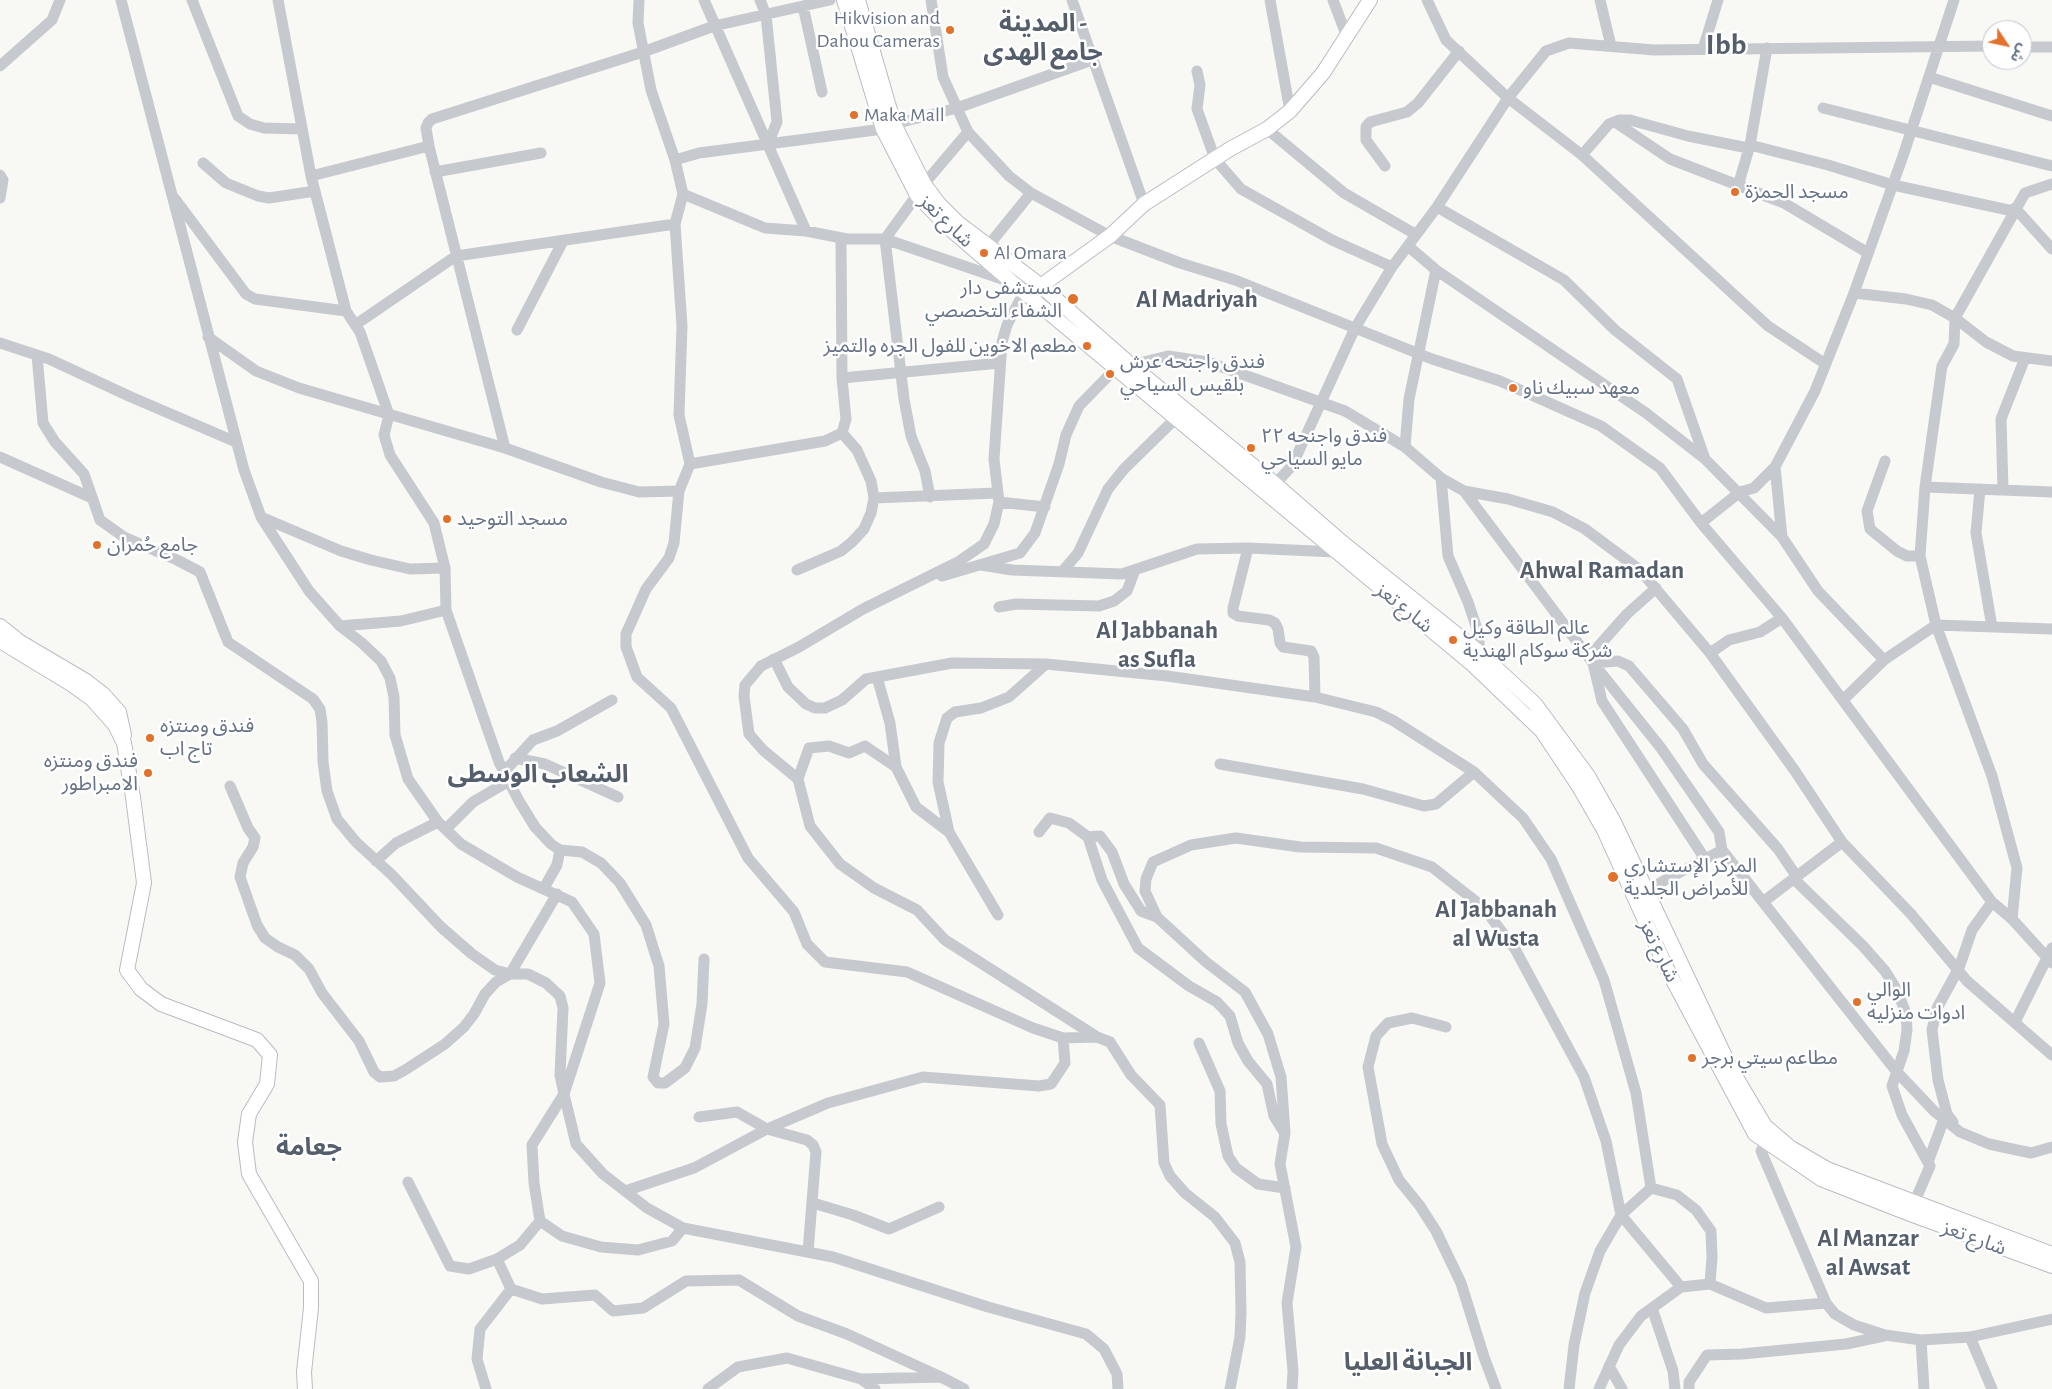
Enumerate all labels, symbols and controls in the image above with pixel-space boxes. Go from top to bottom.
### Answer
place label: Hikvision and Dahou Cameras [817,6,940,53]
district label: المدينة - جامع الهدى [983,8,1103,67]
north arrow [1982,20,2032,70]
marker: Hikvision and Dahou Cameras [944,24,956,36]
district label: Ibb [1706,27,1746,63]
text: ش [2007,41,2030,65]
place label: Maka Mall [864,103,945,127]
marker: Maka Mall [848,109,860,121]
place label: مسجد الحمزة [1745,180,1849,204]
marker: مسجد الحمزة [1729,186,1741,198]
street label: شارع تعز [914,189,978,253]
place label: Al Omara [994,241,1067,265]
marker: Al Omara [978,247,990,259]
place label: مستشفى دار الشفاء التخصصي [925,276,1062,323]
district label: Al Madriyah [1136,284,1258,314]
marker: مستشفى دار الشفاء التخصصي [1066,292,1080,306]
place label: مطعم الاخوين للفول الجره والتميز [824,334,1077,358]
marker: مطعم الاخوين للفول الجره والتميز [1081,340,1093,352]
place label: فندق واجنحه عرش بلقيس السياحي [1120,350,1265,397]
marker: فندق واجنحه عرش بلقيس السياحي [1104,368,1116,380]
place label: معهد سبيك ناو [1523,376,1640,400]
marker: معهد سبيك ناو [1507,382,1519,394]
place label: فندق واجنحه ٢٢ مايو السياحي [1261,424,1387,471]
marker: فندق واجنحه ٢٢ مايو السياحي [1245,442,1257,454]
place label: مسجد التوحيد [457,507,568,531]
marker: مسجد التوحيد [441,513,453,525]
place label: جامع حُمران [107,533,198,557]
marker: جامع حُمران [91,539,103,551]
district label: Ahwal Ramadan [1520,555,1684,585]
street label: شارع تعز [1371,578,1437,638]
district label: Al Jabbanah as Sufla [1096,615,1218,674]
place label: عالم الطاقة وكيل شركة سوكام الهندية [1463,616,1613,663]
marker: عالم الطاقة وكيل شركة سوكام الهندية [1447,634,1459,646]
place label: فندق ومنتزه تاج اب [160,714,254,761]
marker: فندق ومنتزه تاج اب [144,732,156,744]
place label: فندق ومنتزه الامبراطور [44,749,138,796]
district label: الشعاب الوسطى [448,759,628,789]
marker: فندق ومنتزه الامبراطور [142,767,154,779]
place label: المركز الإستشاري للأمراض الجلدية [1624,854,1757,901]
marker: المركز الإستشاري للأمراض الجلدية [1606,870,1620,884]
district label: Al Jabbanah al Wusta [1435,894,1557,953]
street label: شارع تعز [1634,916,1684,986]
place label: الوالي ادوات منزليه [1867,978,1965,1025]
marker: الوالي ادوات منزليه [1851,996,1863,1008]
place label: مطاعم سيتي برجر [1702,1046,1838,1070]
marker: مطاعم سيتي برجر [1686,1052,1698,1064]
district label: جعامة [276,1132,342,1162]
street label: شارع تعز [1939,1215,2009,1261]
district label: Al Manzar al Awsat [1817,1223,1919,1282]
district label: الجبانة العليا [1344,1347,1472,1377]

